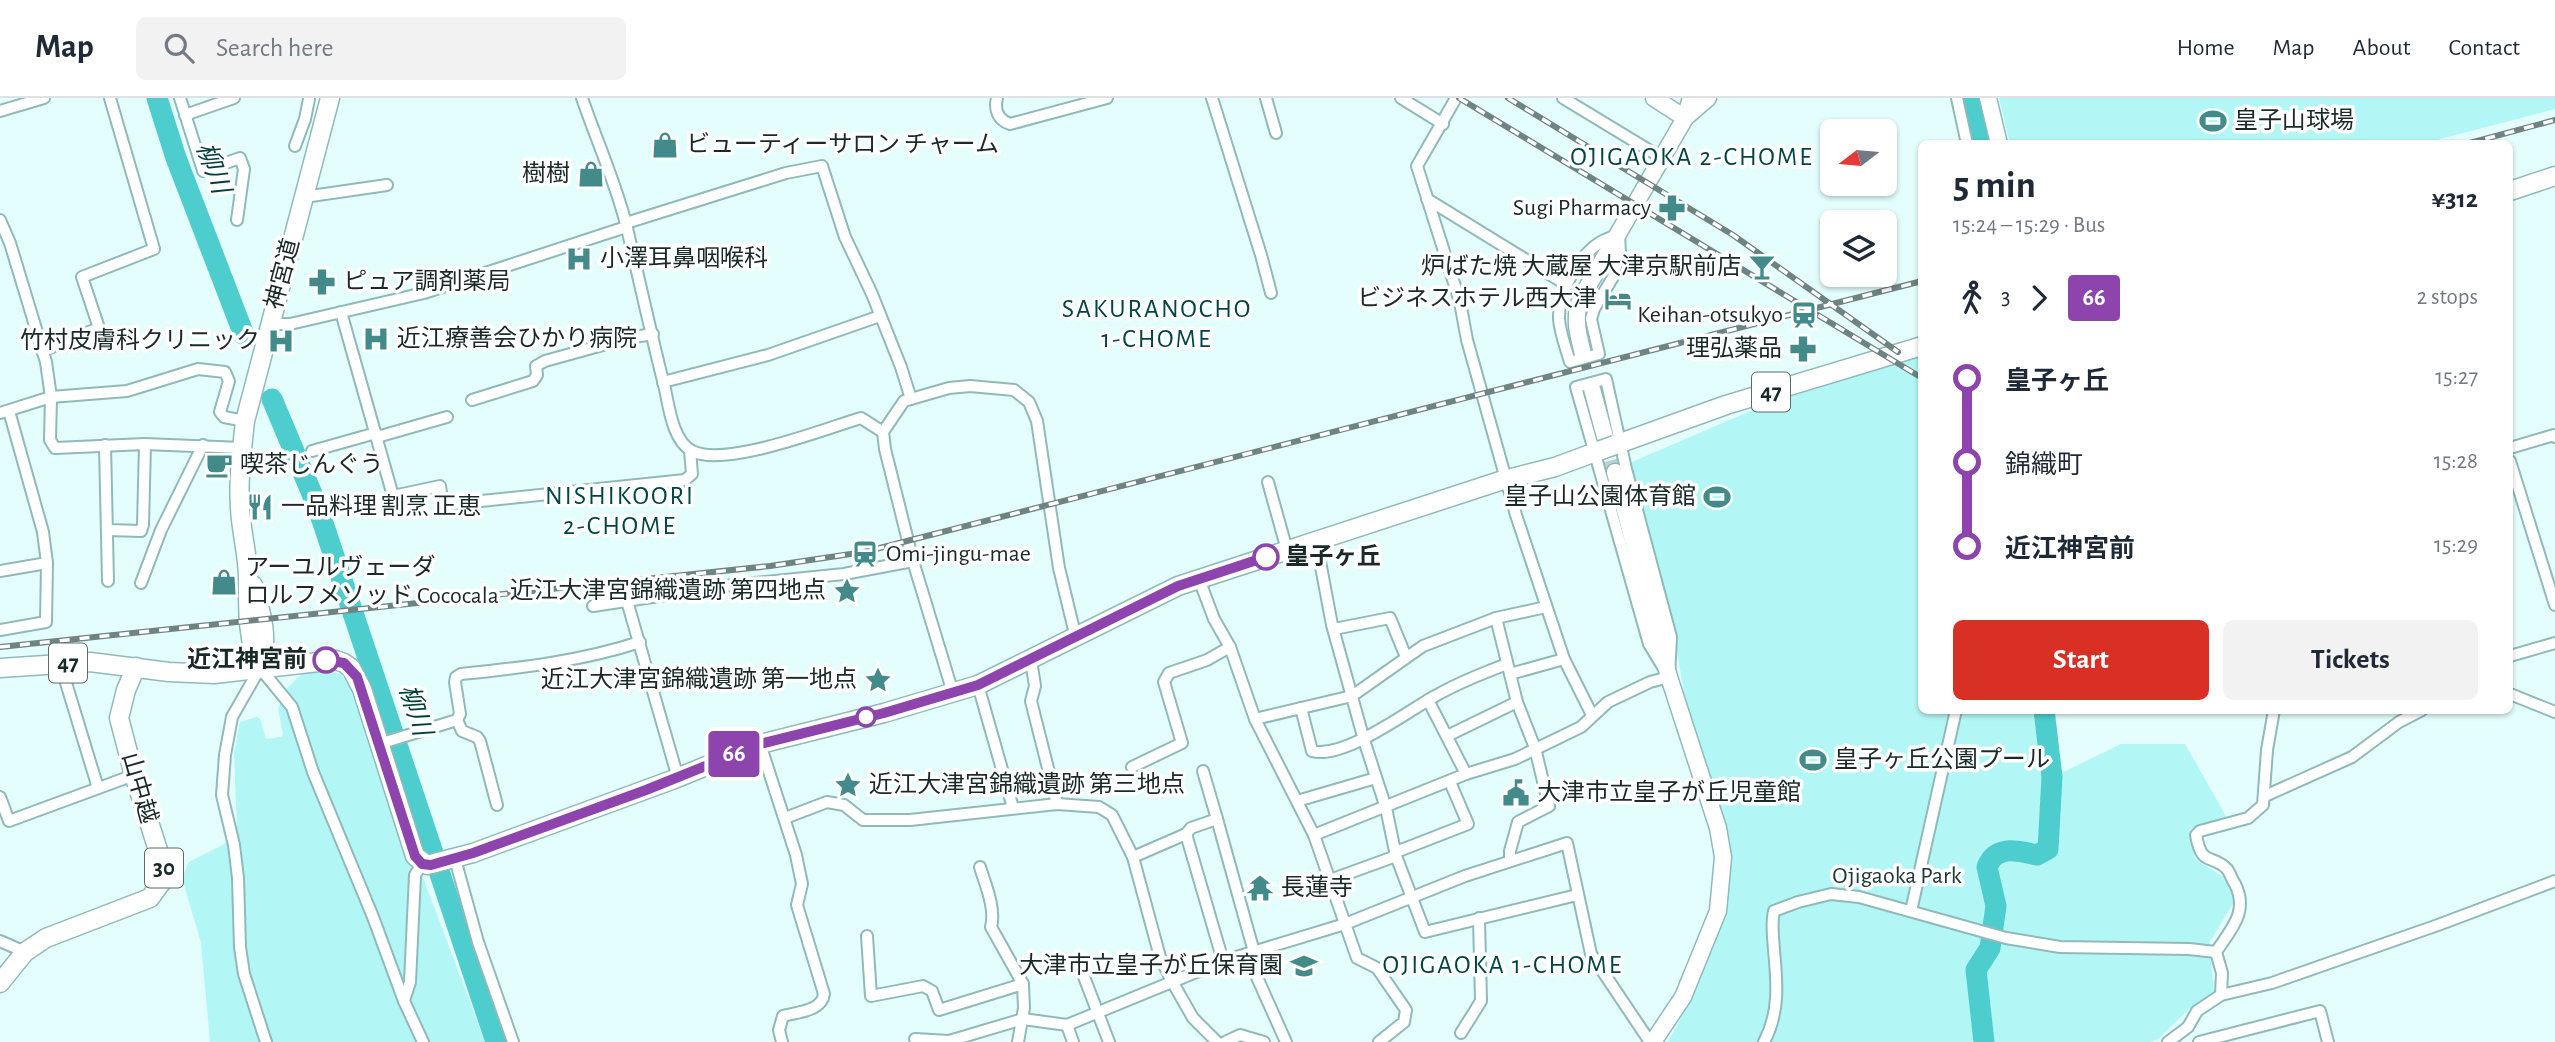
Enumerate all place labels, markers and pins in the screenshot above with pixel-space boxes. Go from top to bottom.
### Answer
sports icon: 皇子山球場 [2198,106,2228,136]
place label: 皇子山球場 [2234,107,2354,133]
shop icon: ビューティーサロン チャーム [650,130,680,160]
place label: ビューティーサロン チャーム [686,132,999,157]
shop icon: 樹樹 [576,159,606,189]
place label: 樹樹 [522,161,570,186]
pharmacy icon: Sugi Pharmacy [1657,193,1687,223]
place label: Sugi Pharmacy [1513,196,1651,220]
hospital icon: 小澤耳鼻咽喉科 [564,244,594,274]
place label: 小澤耳鼻咽喉科 [600,245,768,271]
bar icon: 炉ばた焼 大蔵屋 大津京駅前店 [1747,252,1777,282]
place label: 炉ばた焼 大蔵屋 大津京駅前店 [1421,253,1741,279]
pharmacy icon: ピュア調剤薬局 [307,267,337,297]
place label: ピュア調剤薬局 [343,268,511,294]
hotel icon: ビジネスホテル西大津 [1603,284,1633,314]
place label: ビジネスホテル西大津 [1357,285,1597,311]
station icon: Keihan-otsukyo [1789,300,1819,330]
place label: Keihan-otsukyo [1637,303,1783,327]
hospital icon: 近江療善会ひかり病院 [361,324,391,354]
place label: 近江療善会ひかり病院 [397,325,637,351]
hospital icon: 竹村皮膚科クリニック [266,326,296,356]
place label: 竹村皮膚科クリニック [20,327,260,353]
pharmacy icon: 理弘薬品 [1788,334,1818,364]
place label: 理弘薬品 [1686,335,1782,361]
cafe icon: 喫茶じんぐう [204,450,234,480]
place label: 喫茶じんぐう [240,451,384,477]
sports icon: 皇子山公園体育館 [1702,482,1732,512]
place label: 皇子山公園体育館 [1504,483,1696,509]
restaurant icon: 一品料理 割烹 正恵 [245,492,275,522]
place label: 一品料理 割烹 正恵 [281,493,481,519]
station icon: Omi-jingu-mae [850,539,880,569]
place label: Omi-jingu-mae [886,542,1031,566]
place label: 皇子ヶ丘 [1285,543,1381,569]
marker: 皇子ヶ丘 [1253,544,1279,570]
place label: アーユルヴェーダ ロルフメソッド Cococala [245,554,499,608]
shop icon: アーユルヴェーダ ロルフメソッド Cococala [209,567,239,597]
place icon: 近江大津宮錦織遺跡 第四地点 [832,576,862,606]
place label: 近江大津宮錦織遺跡 第四地点 [510,577,826,603]
place label: 近江神宮前 [187,646,307,672]
marker: 近江神宮前 [313,647,339,673]
place icon: 近江大津宮錦織遺跡 第一地点 [863,665,893,695]
place label: 近江大津宮錦織遺跡 第一地点 [541,666,857,692]
unlabelled marker [856,707,876,727]
sports icon: 皇子ヶ丘公園プール [1798,745,1828,775]
place label: 皇子ヶ丘公園プール [1834,746,2050,772]
place icon: 近江大津宮錦織遺跡 第三地点 [833,770,863,800]
place label: 近江大津宮錦織遺跡 第三地点 [869,771,1185,797]
public building icon: 大津市立皇子が丘児童館 [1501,778,1531,808]
place label: 大津市立皇子が丘児童館 [1537,779,1801,805]
temple icon: 長蓮寺 [1245,873,1275,903]
place label: 長蓮寺 [1281,874,1353,900]
school or university icon: 大津市立皇子が丘保育園 [1289,951,1319,981]
place label: 大津市立皇子が丘保育園 [1019,952,1283,978]

